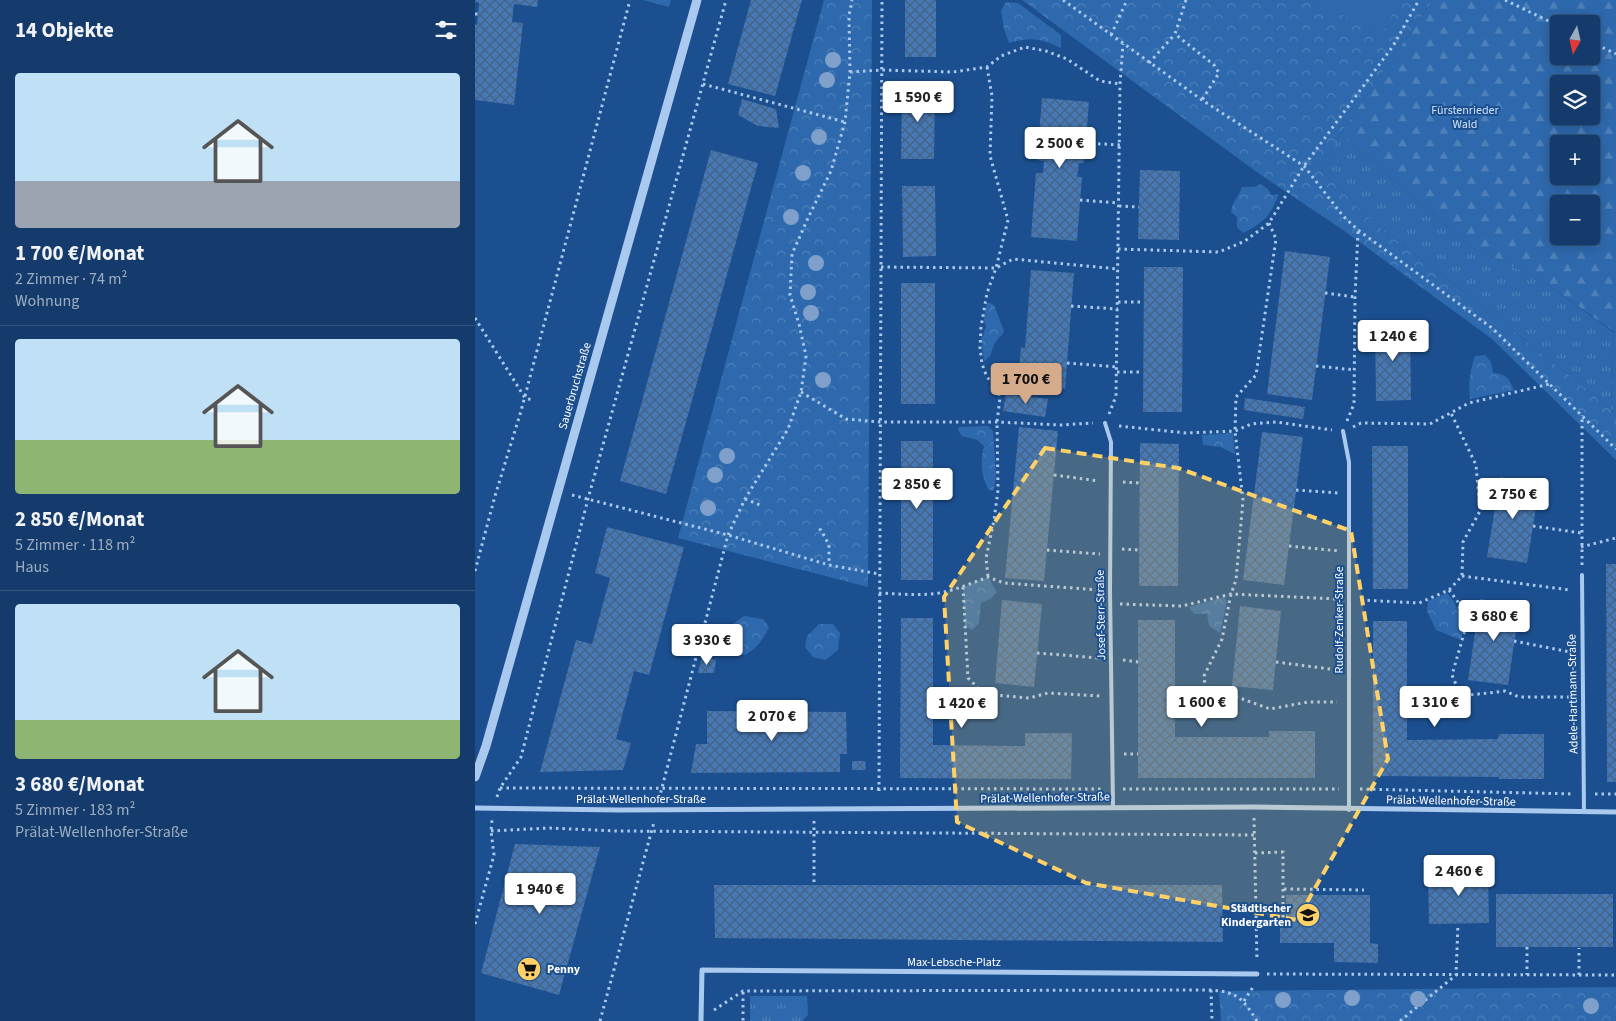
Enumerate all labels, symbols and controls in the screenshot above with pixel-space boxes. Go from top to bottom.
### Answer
text: 14 Objekte [15,15,114,45]
north arrow [1550,15,1600,65]
map controls [1550,15,1600,245]
icon: filters [432,16,460,44]
button: layers [1550,75,1600,125]
pin: 1 590 € [872,80,964,123]
text: 1 590 € [894,86,942,108]
park label: Fürstenrieder Wald [1431,102,1500,133]
icon: home [193,106,283,196]
pin: 2 500 € [1014,126,1106,169]
text: 2 500 € [1036,132,1084,154]
button: + [1550,135,1600,185]
button: − [1550,195,1600,245]
text: 1 700 €/Monat [15,238,144,268]
text: 2 Zimmer · 74 m² [15,268,127,290]
text: Wohnung [15,290,79,312]
pin: 1 240 € [1347,320,1439,362]
text: 1 240 € [1369,325,1417,347]
street label: Sauerbruchstraße [554,340,596,432]
pin: 1 700 € [980,362,1072,405]
text: 1 700 € [1002,368,1050,390]
icon: home [193,371,283,461]
pin: 2 850 € [871,468,963,510]
text: 2 850 € [893,473,941,495]
pin: 2 750 € [1467,478,1559,520]
text: 2 750 € [1489,483,1537,505]
text: 2 850 €/Monat [15,504,144,534]
text: 5 Zimmer · 118 m² [15,534,135,556]
text: Haus [15,556,49,578]
street label: Rudolf-Zenker-Straße [1331,566,1348,674]
street label: Josef-Sterr-Straße [1092,570,1110,660]
pin: 3 680 € [1448,600,1540,642]
text: 3 680 € [1470,605,1518,627]
pin: 3 930 € [661,624,753,666]
text: 3 930 € [683,629,731,651]
street label: Adele-Hartmann-Straße [1563,634,1583,754]
icon: home [193,636,283,726]
pin: 1 420 € [916,686,1008,729]
pin: 1 600 € [1156,686,1248,728]
pin: 1 310 € [1389,686,1481,728]
text: 1 600 € [1178,691,1226,713]
text: 1 310 € [1411,691,1459,713]
text: 1 420 € [938,692,986,714]
pin: 2 070 € [726,700,818,742]
text: 2 070 € [748,705,796,727]
text: 3 680 €/Monat [15,769,144,799]
street label: Prälat-Wellenhofer-Straße [980,788,1110,808]
street label: Prälat-Wellenhofer-Straße [576,791,706,808]
street label: Prälat-Wellenhofer-Straße [1386,791,1516,811]
text: 5 Zimmer · 183 m² [15,799,135,821]
text: Prälat-Wellenhofer-Straße [15,821,188,843]
pin: 2 460 € [1413,854,1505,897]
text: 2 460 € [1435,860,1483,882]
pin: 1 940 € [494,872,586,915]
text: 1 940 € [516,878,564,900]
place label: Städtischer Kindergarten [1221,900,1291,931]
school or university icon: Städtischer Kindergarten [1295,902,1321,928]
street label: Max-Lebsche-Platz [907,954,1001,971]
supermarket icon: Penny [516,956,542,982]
place label: Penny [547,961,581,978]

